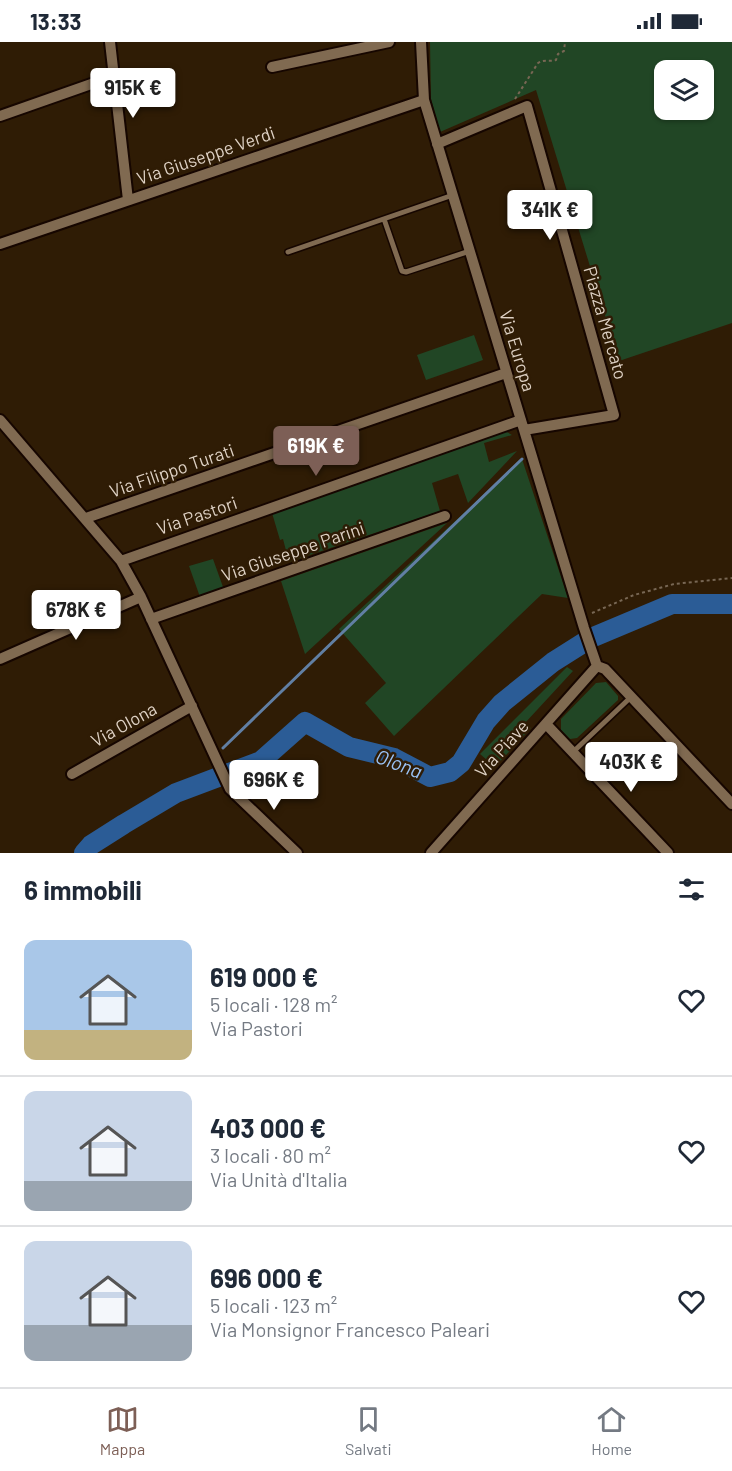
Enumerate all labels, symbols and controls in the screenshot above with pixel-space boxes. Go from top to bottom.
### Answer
text: 13:33 [30,8,81,34]
map controls [654,60,714,120]
button: layers [654,60,714,120]
pin: 915K € [84,68,182,119]
text: 915K € [104,75,162,99]
street label: Via Giuseppe Verdi [134,121,278,189]
pin: 341K € [501,190,599,241]
text: 341K € [521,197,579,221]
street label: Piazza Mercato [579,264,633,382]
street label: Via Europa [495,307,541,394]
pin: 619K € [267,426,365,477]
text: 619K € [287,433,345,457]
street label: Via Filippo Turati [106,438,237,502]
street label: Via Pastori [154,491,240,539]
street label: Via Giuseppe Parini [218,516,367,586]
pin: 678K € [27,590,125,641]
text: 678K € [46,597,106,621]
street label: Via Olona [87,697,160,751]
street label: Via Piave [470,715,533,782]
pin: 403K € [582,742,680,793]
water label: Olona [373,743,426,783]
text: 403K € [599,749,663,773]
pin: 696K € [225,760,323,811]
text: 696K € [243,767,305,791]
icon: filters [675,873,708,906]
text: 6 immobili [24,874,142,905]
text: 619 000 € [210,961,318,992]
icon: home [72,964,144,1036]
icon: heart [675,984,708,1017]
text: 5 locali · 128 m² [210,992,338,1016]
text: Via Pastori [210,1016,303,1040]
text: 403 000 € [210,1112,326,1143]
icon: home [72,1115,144,1187]
icon: heart [675,1135,708,1168]
text: 3 locali · 80 m² [210,1143,331,1167]
text: Via Unità d'Italia [210,1167,348,1191]
text: 696 000 € [210,1262,323,1293]
icon: home [72,1265,144,1337]
icon: heart [675,1285,708,1318]
text: 5 locali · 123 m² [210,1293,337,1317]
text: Via Monsignor Francesco Paleari [210,1317,490,1341]
tab: Mappa [100,1403,145,1458]
tab: Salvati [345,1403,392,1458]
tab: Home [591,1403,632,1458]

